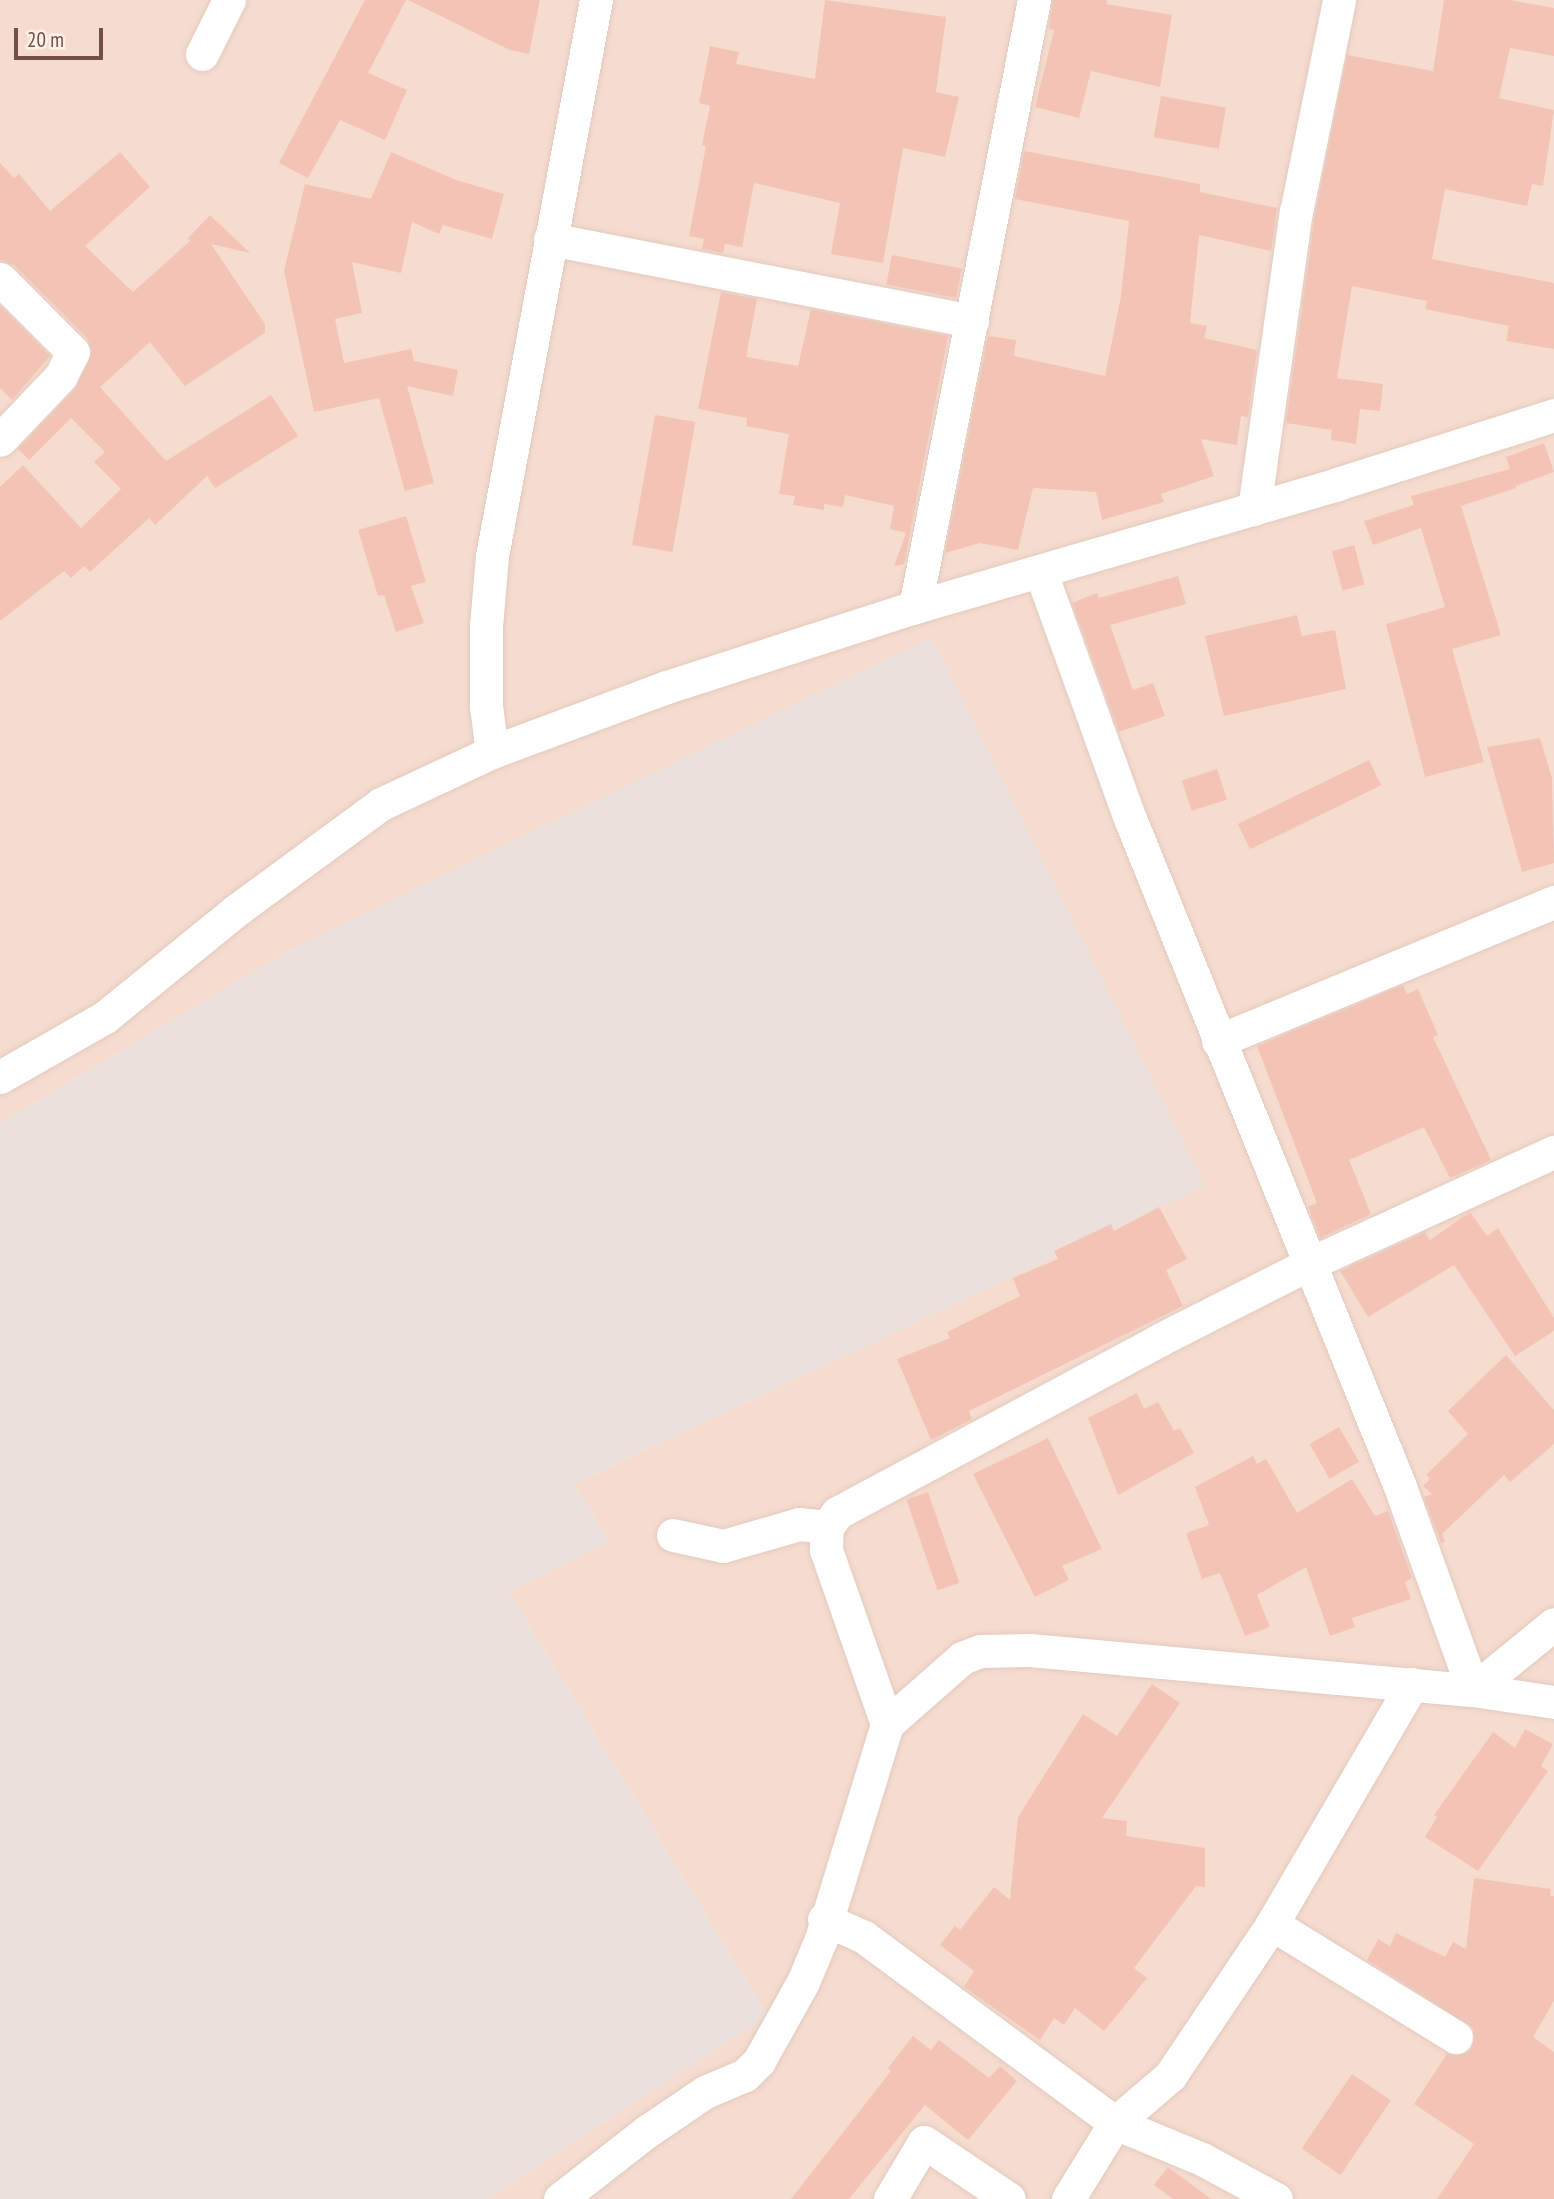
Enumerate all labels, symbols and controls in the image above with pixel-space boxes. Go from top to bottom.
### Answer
scale bar [18,14,107,58]
text: 20 m [27,26,64,53]

